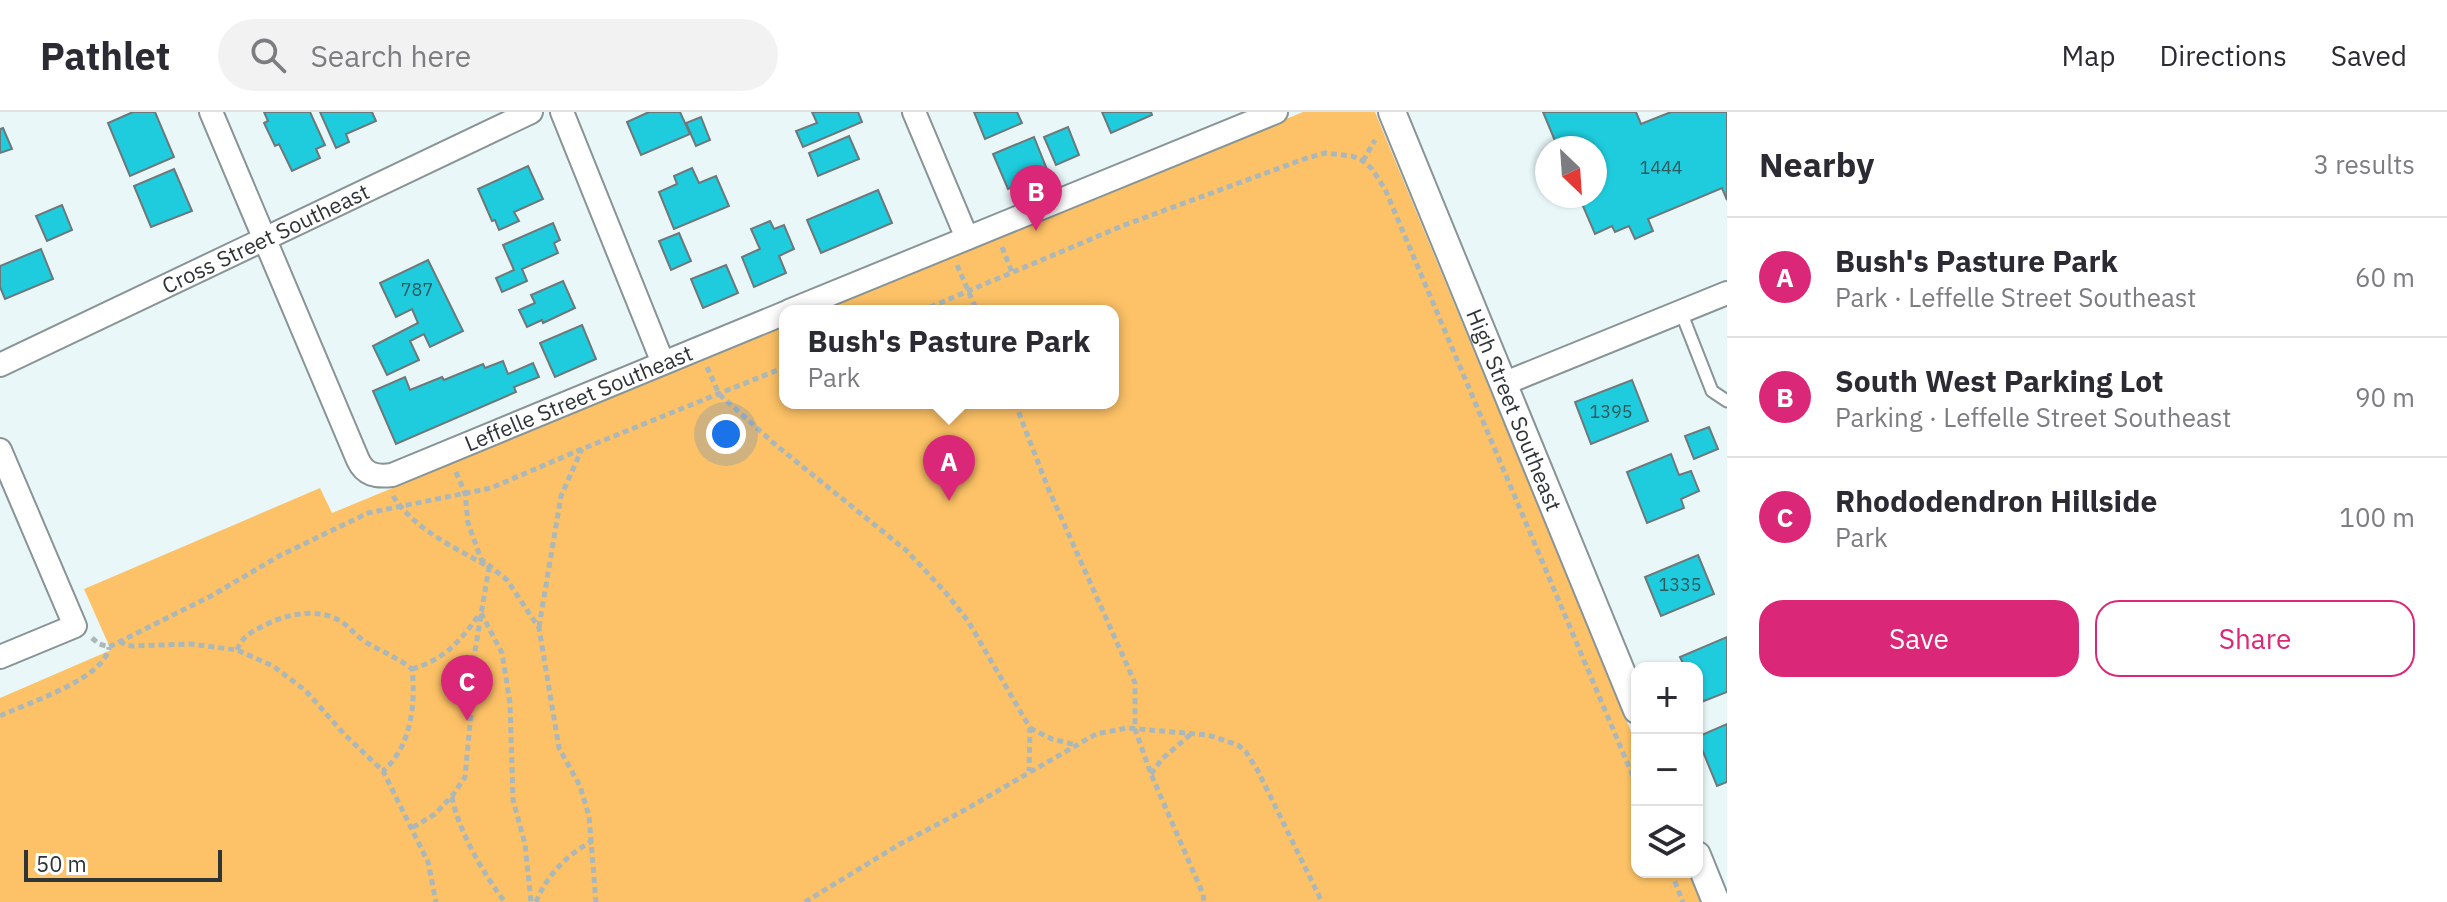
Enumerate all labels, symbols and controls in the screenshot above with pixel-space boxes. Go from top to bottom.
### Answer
search box [218,19,778,91]
text: Pathlet [40,31,170,80]
icon: search [246,33,290,77]
text: Search here [310,36,471,75]
text: Map [2061,37,2115,74]
text: Directions [2159,37,2287,74]
text: Saved [2331,37,2407,74]
north arrow [1535,136,1607,208]
text: Nearby [1759,142,1874,186]
text: 3 results [2313,147,2415,181]
house number: 1444 [1639,156,1683,179]
pin: B [1010,165,1062,231]
street label: Cross Street Southeast [157,176,373,300]
text: Bush's Pasture Park [1835,241,2118,280]
text: A [1776,260,1794,294]
text: 60 m [2355,260,2415,294]
house number: 787 [401,278,433,301]
text: Park · Leffelle Street Southeast [1835,280,2196,314]
street label: High Street Southeast [1460,304,1569,515]
popup [779,305,1119,409]
text: Bush's Pasture Park [808,321,1090,360]
street label: Leffelle Street Southeast [460,338,697,458]
text: Park [808,360,860,394]
text: South West Parking Lot [1835,361,2163,400]
text: B [1776,380,1794,414]
text: 90 m [2355,380,2415,414]
house number: 1395 [1589,400,1633,423]
text: Parking · Leffelle Street Southeast [1835,400,2231,434]
your location [706,414,746,454]
pin: A [923,435,975,501]
text: Rhododendron Hillside [1835,481,2157,520]
text: C [1777,500,1793,534]
text: 100 m [2339,500,2415,534]
text: Park [1835,520,1888,554]
house number: 1335 [1658,573,1702,596]
button: Save [1759,600,2079,677]
button: Share [2095,600,2415,677]
pin: C [441,655,493,721]
map controls [1631,662,1703,878]
button: + [1631,662,1703,734]
button: − [1631,734,1703,806]
button: layers [1631,806,1703,878]
scale bar [24,846,222,882]
text: 50 m [36,849,87,878]

